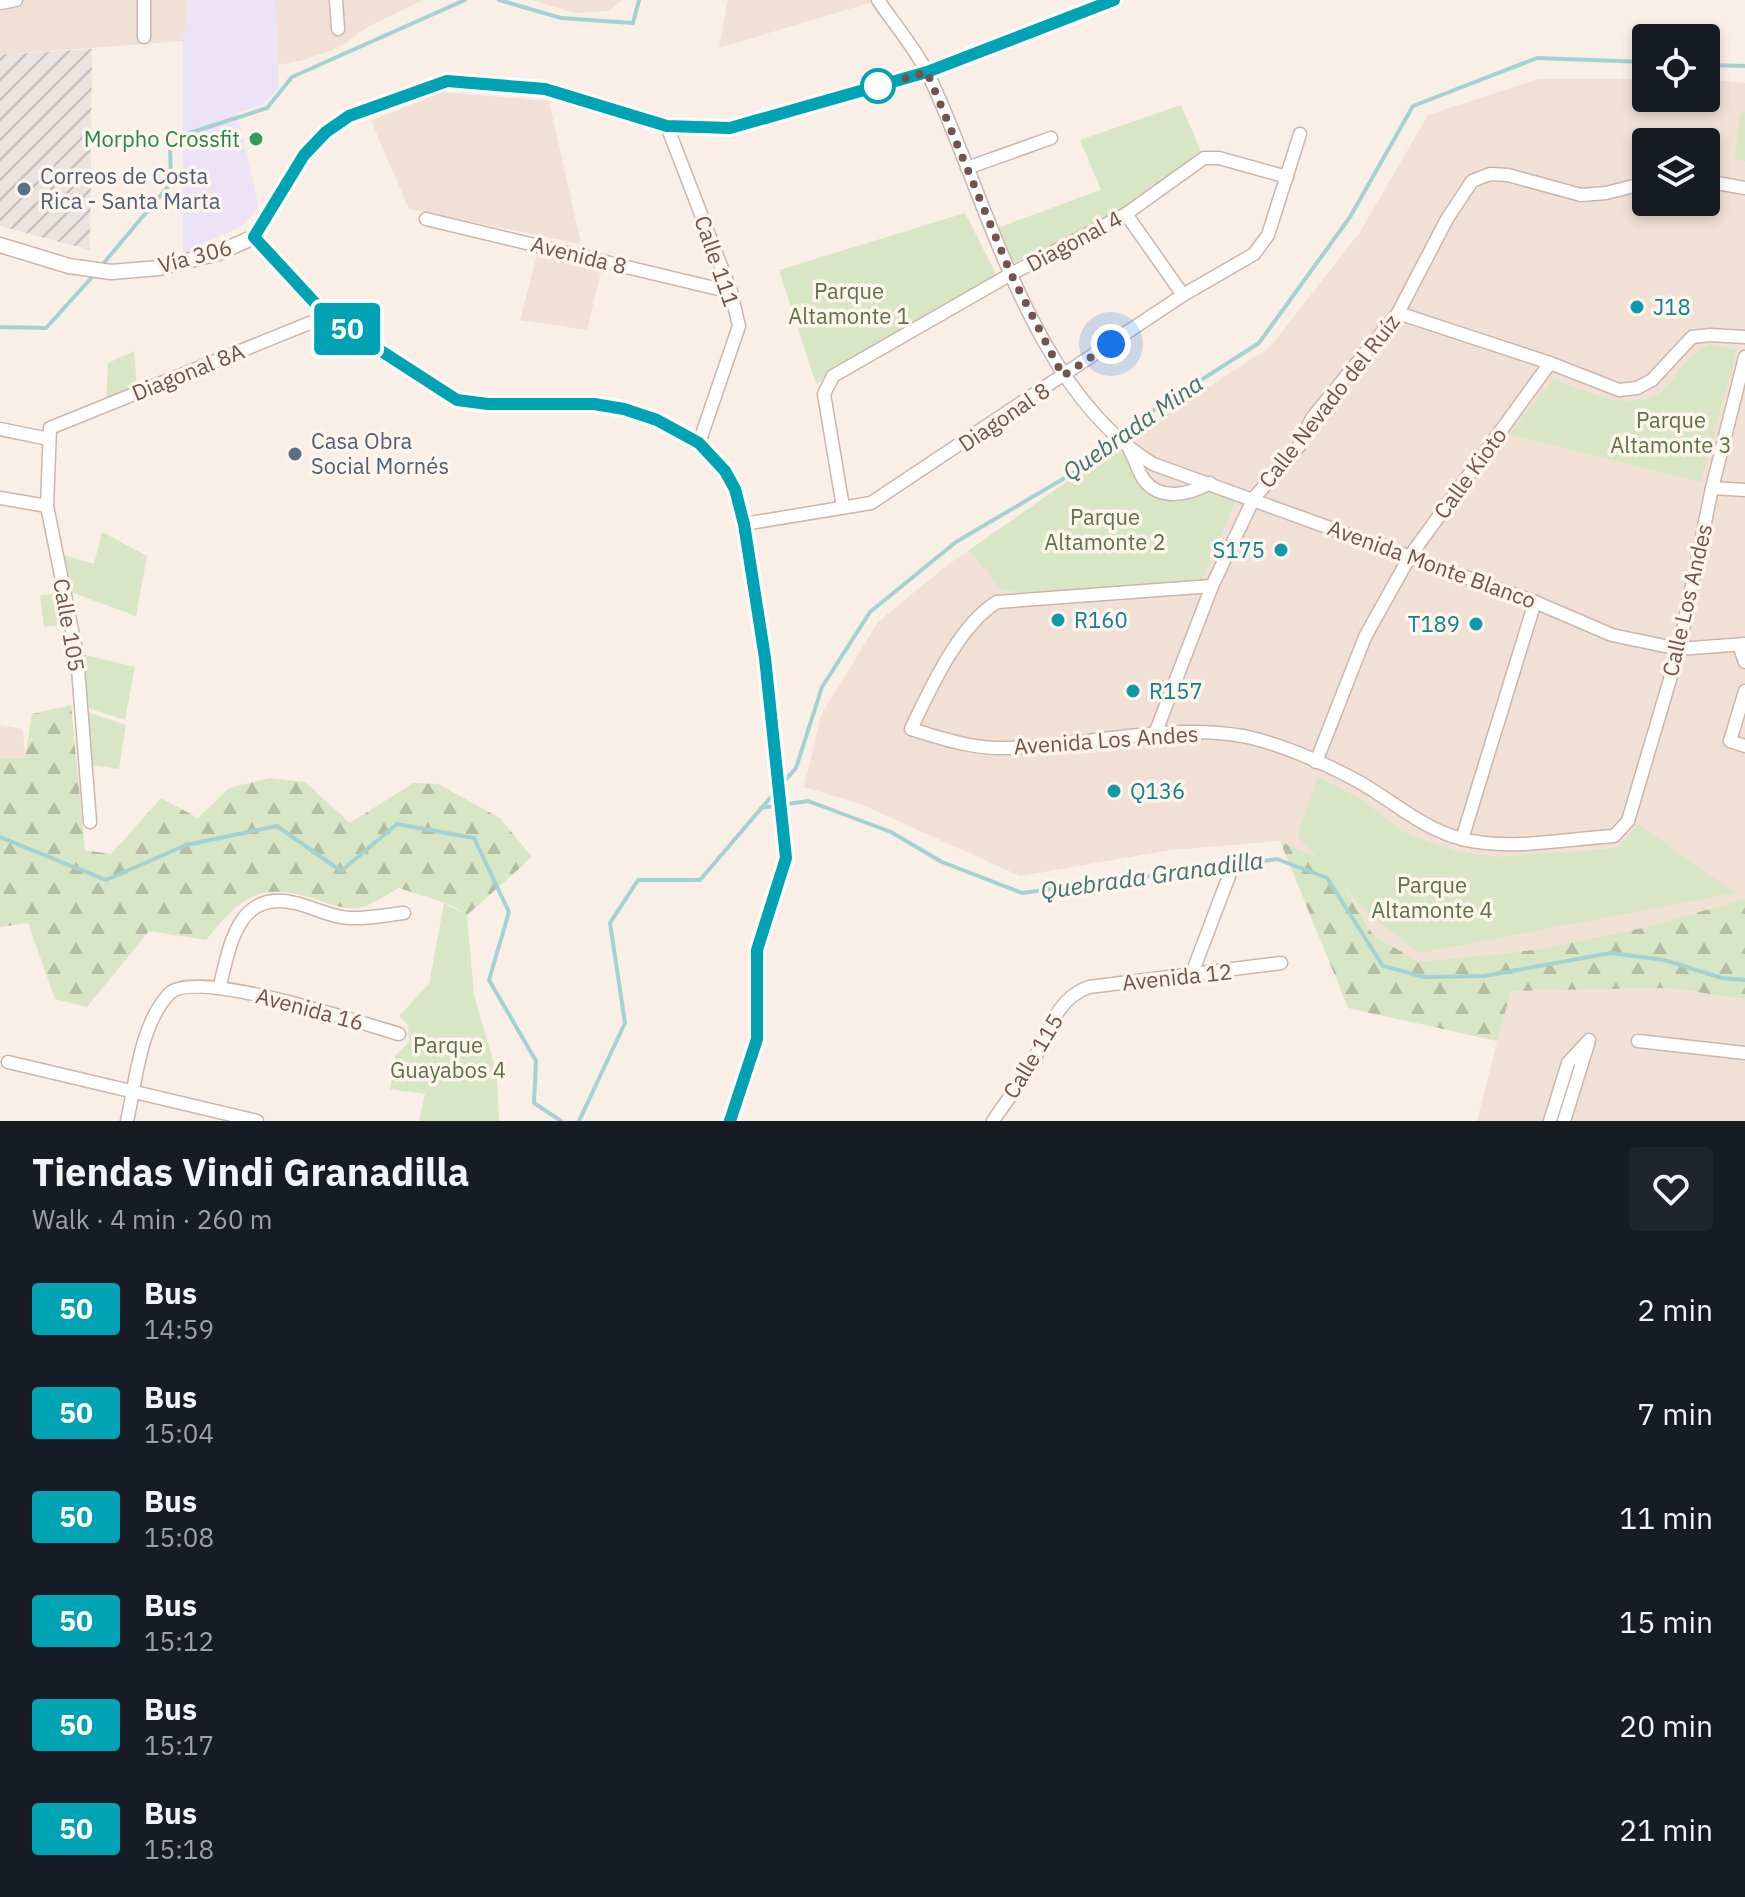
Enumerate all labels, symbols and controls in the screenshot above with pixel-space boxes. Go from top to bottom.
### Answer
map controls [1632,24,1720,216]
button: locate [1632,24,1720,112]
unlabelled marker [861,69,895,103]
place label: Morpho Crossfit [84,124,240,153]
button: layers [1632,128,1720,216]
marker: Morpho Crossfit [247,130,265,148]
place label: Correos de Costa Rica - Santa Marta [40,161,221,215]
marker: Correos de Costa Rica - Santa Marta [15,180,33,198]
street label: Diagonal 4 [1021,203,1127,278]
street label: Calle 111 [688,212,747,310]
street label: Avenida 8 [528,229,630,280]
street label: Vía 306 [155,232,235,279]
park label: Parque Altamonte 1 [788,276,910,330]
place label: J18 [1653,292,1691,321]
marker: J18 [1628,298,1646,316]
line badge: 50 [311,303,383,355]
street label: Calle Nevado del Ruíz [1252,308,1406,494]
text: 50 [330,310,364,347]
your location [1091,324,1131,364]
street label: Diagonal 8A [127,336,248,407]
water label: Quebrada Mina [1056,367,1209,487]
street label: Diagonal 8 [952,375,1055,458]
park label: Parque Altamonte 3 [1610,405,1732,459]
street label: Calle Kioto [1427,421,1513,524]
place label: Casa Obra Social Mornés [311,426,449,480]
marker: Casa Obra Social Mornés [286,445,304,463]
park label: Parque Altamonte 2 [1044,502,1166,556]
street label: Avenida Monte Blanco [1324,512,1540,615]
street label: Calle Los Andes [1655,521,1718,679]
place label: S175 [1213,535,1265,564]
marker: S175 [1272,541,1290,559]
street label: Calle 105 [47,576,92,674]
place label: R160 [1074,605,1128,634]
place label: T189 [1408,609,1460,638]
marker: R160 [1049,611,1067,629]
marker: T189 [1467,615,1485,633]
place label: R157 [1149,676,1203,705]
marker: R157 [1124,682,1142,700]
street label: Avenida Los Andes [1013,719,1199,760]
place label: Q136 [1130,776,1185,805]
marker: Q136 [1105,782,1123,800]
water label: Quebrada Granadilla [1038,844,1265,906]
park label: Parque Altamonte 4 [1371,870,1493,924]
street label: Avenida 12 [1120,956,1233,997]
street label: Avenida 16 [253,980,367,1037]
street label: Calle 115 [996,1008,1069,1104]
park label: Parque Guayabos 4 [390,1030,506,1084]
text: Tiendas Vindi Granadilla [32,1147,469,1196]
button: heart [1629,1147,1713,1231]
text: Walk · 4 min · 260 m [32,1202,272,1236]
text: Bus [144,1273,197,1312]
text: 50 [59,1290,93,1327]
text: 2 min [1637,1290,1713,1329]
text: 14:59 [144,1312,214,1346]
text: Bus [144,1377,197,1416]
text: 50 [59,1394,93,1431]
text: 7 min [1637,1394,1713,1433]
text: 15:04 [144,1416,214,1450]
text: Bus [144,1481,197,1520]
text: 50 [59,1498,93,1535]
text: 11 min [1619,1498,1713,1537]
text: 15:08 [144,1520,214,1554]
text: Bus [144,1585,197,1624]
text: 50 [59,1602,93,1639]
text: 15 min [1619,1602,1713,1641]
text: 15:12 [144,1624,214,1658]
text: Bus [144,1689,197,1728]
text: 50 [59,1706,93,1743]
text: 20 min [1619,1706,1713,1745]
text: 15:17 [144,1728,214,1762]
text: Bus [144,1793,197,1832]
text: 50 [59,1810,93,1847]
text: 21 min [1619,1810,1713,1849]
text: 15:18 [144,1832,214,1866]

